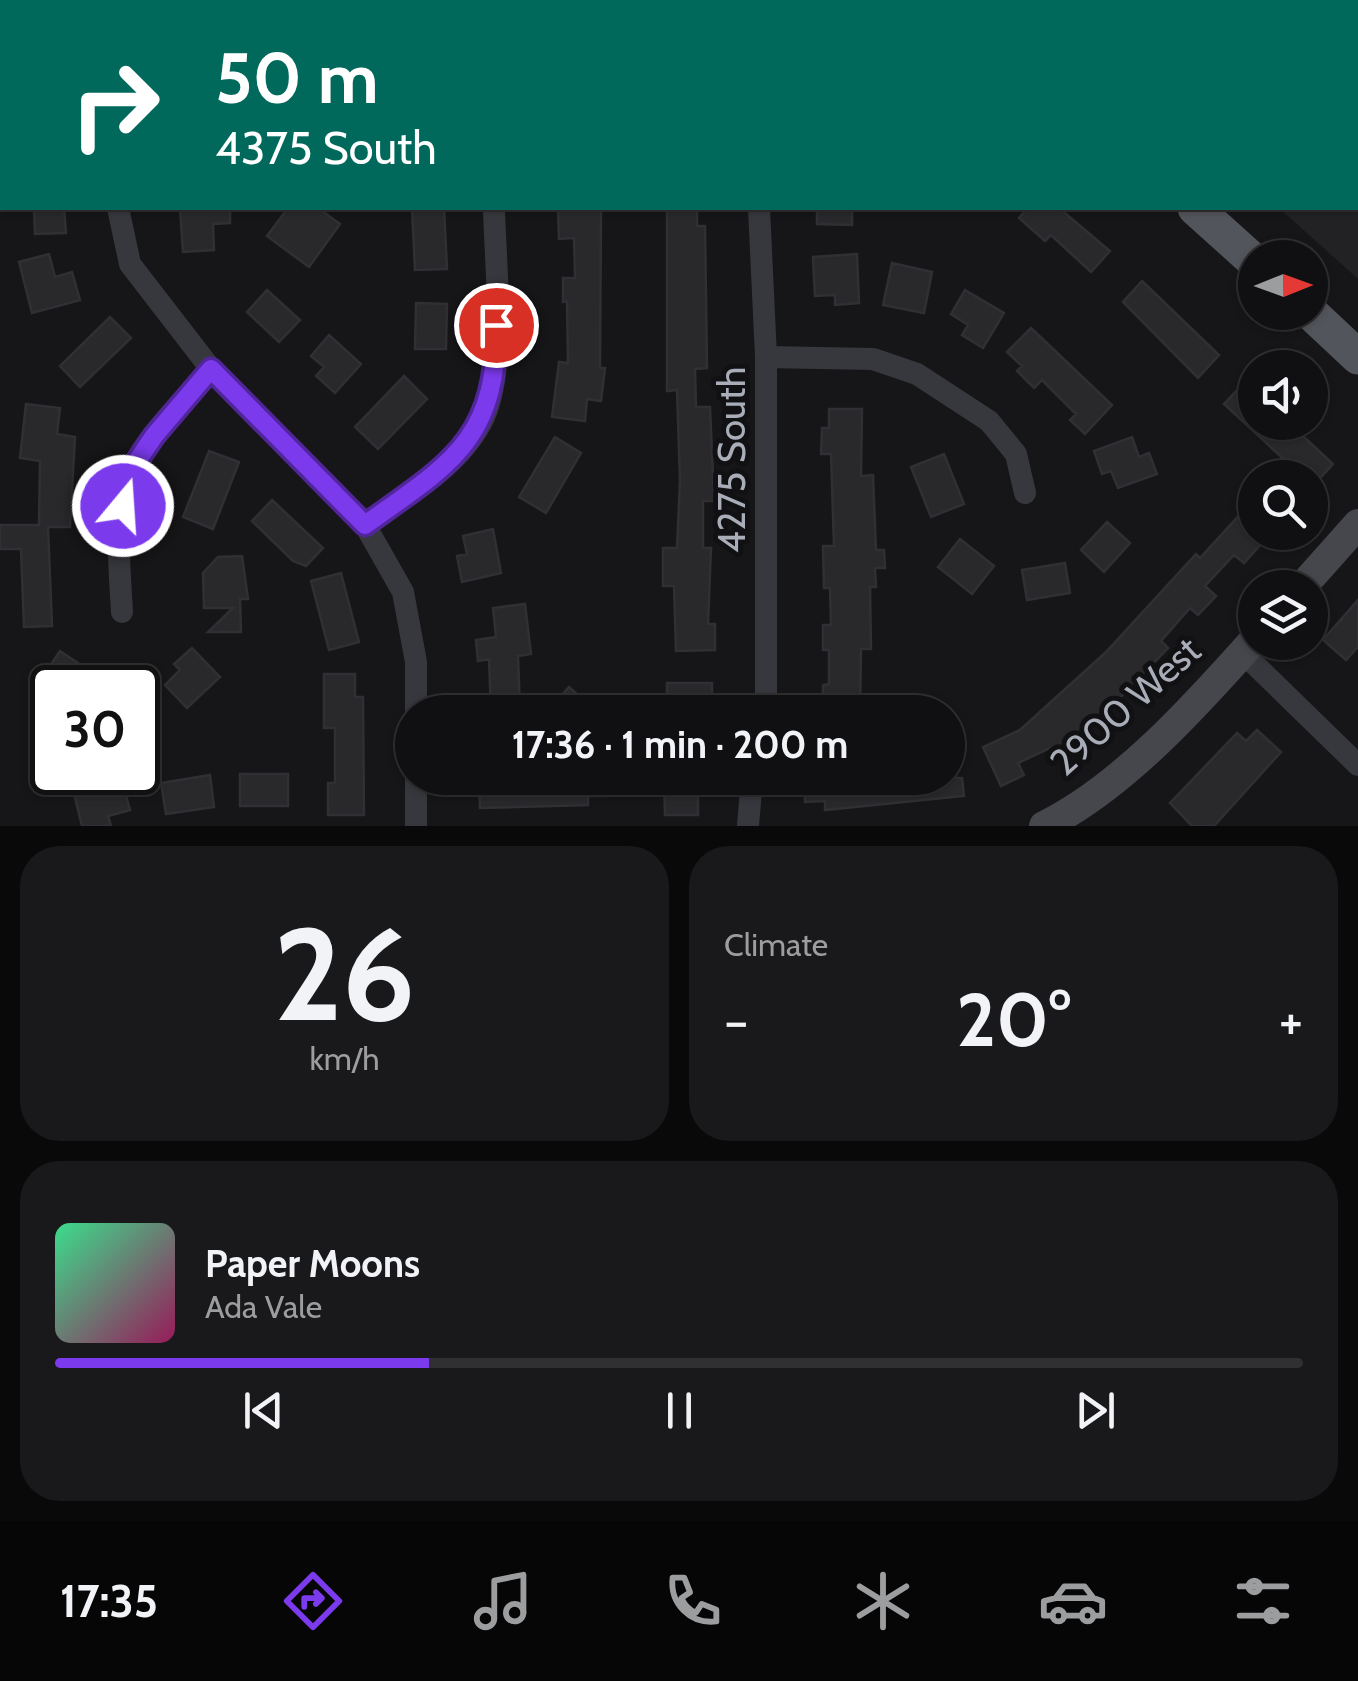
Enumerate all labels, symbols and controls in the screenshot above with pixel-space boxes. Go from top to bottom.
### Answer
text: 50 m [215,35,379,121]
icon: right [50,40,180,170]
text: 4375 South [215,121,437,175]
north arrow [1238,240,1328,330]
map controls [1238,240,1328,660]
pin [454,283,539,368]
icon: arrive [469,298,524,353]
button: sound [1238,350,1328,440]
street label: 4275 South [708,367,755,553]
position arrow [71,454,175,558]
button: search [1238,460,1328,550]
button: layers [1238,570,1328,660]
street label: 2900 West [1040,626,1210,786]
speed limit sign: 30 [30,665,160,795]
text: 17:36 · 1 min · 200 m [512,721,848,768]
text: 26 [274,895,415,1053]
text: Climate [724,925,828,964]
text: 20° [956,974,1071,1065]
text: − [724,987,748,1054]
text: + [1279,987,1303,1054]
text: km/h [309,1039,380,1078]
text: Paper Moons [205,1240,420,1287]
text: Ada Vale [205,1287,322,1326]
icon: previous [236,1383,291,1438]
icon: pause [652,1383,707,1438]
icon: next [1068,1383,1123,1438]
icon: directions [278,1566,348,1636]
icon: music [468,1566,538,1636]
icon: phone [658,1566,728,1636]
icon: climate [848,1566,918,1636]
icon: car [1038,1566,1108,1636]
icon: filters [1228,1566,1298,1636]
text: 17:35 [60,1574,158,1628]

